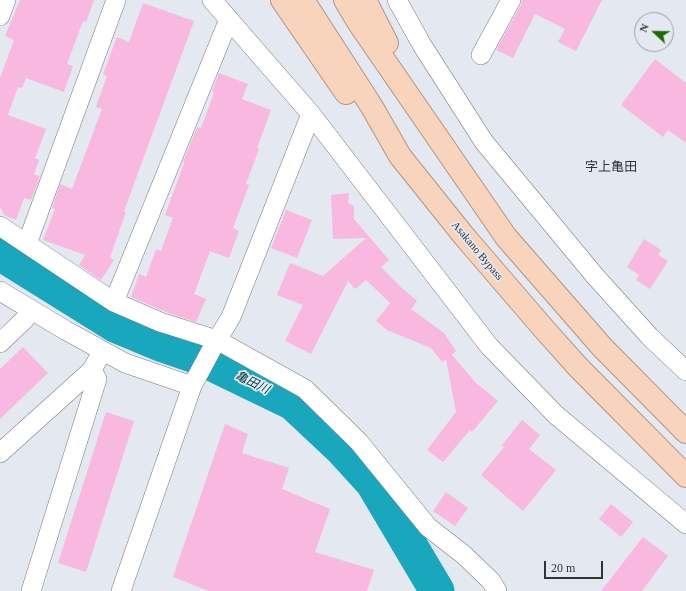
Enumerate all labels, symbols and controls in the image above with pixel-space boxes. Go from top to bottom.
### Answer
north arrow [634,12,674,52]
text: N [637,22,651,34]
district label: 字上亀田 [585,160,637,176]
street label: Asakano Bypass [448,219,506,283]
water label: 亀田川 [233,369,271,397]
scale bar [546,553,605,579]
text: 20 m [551,561,575,575]

